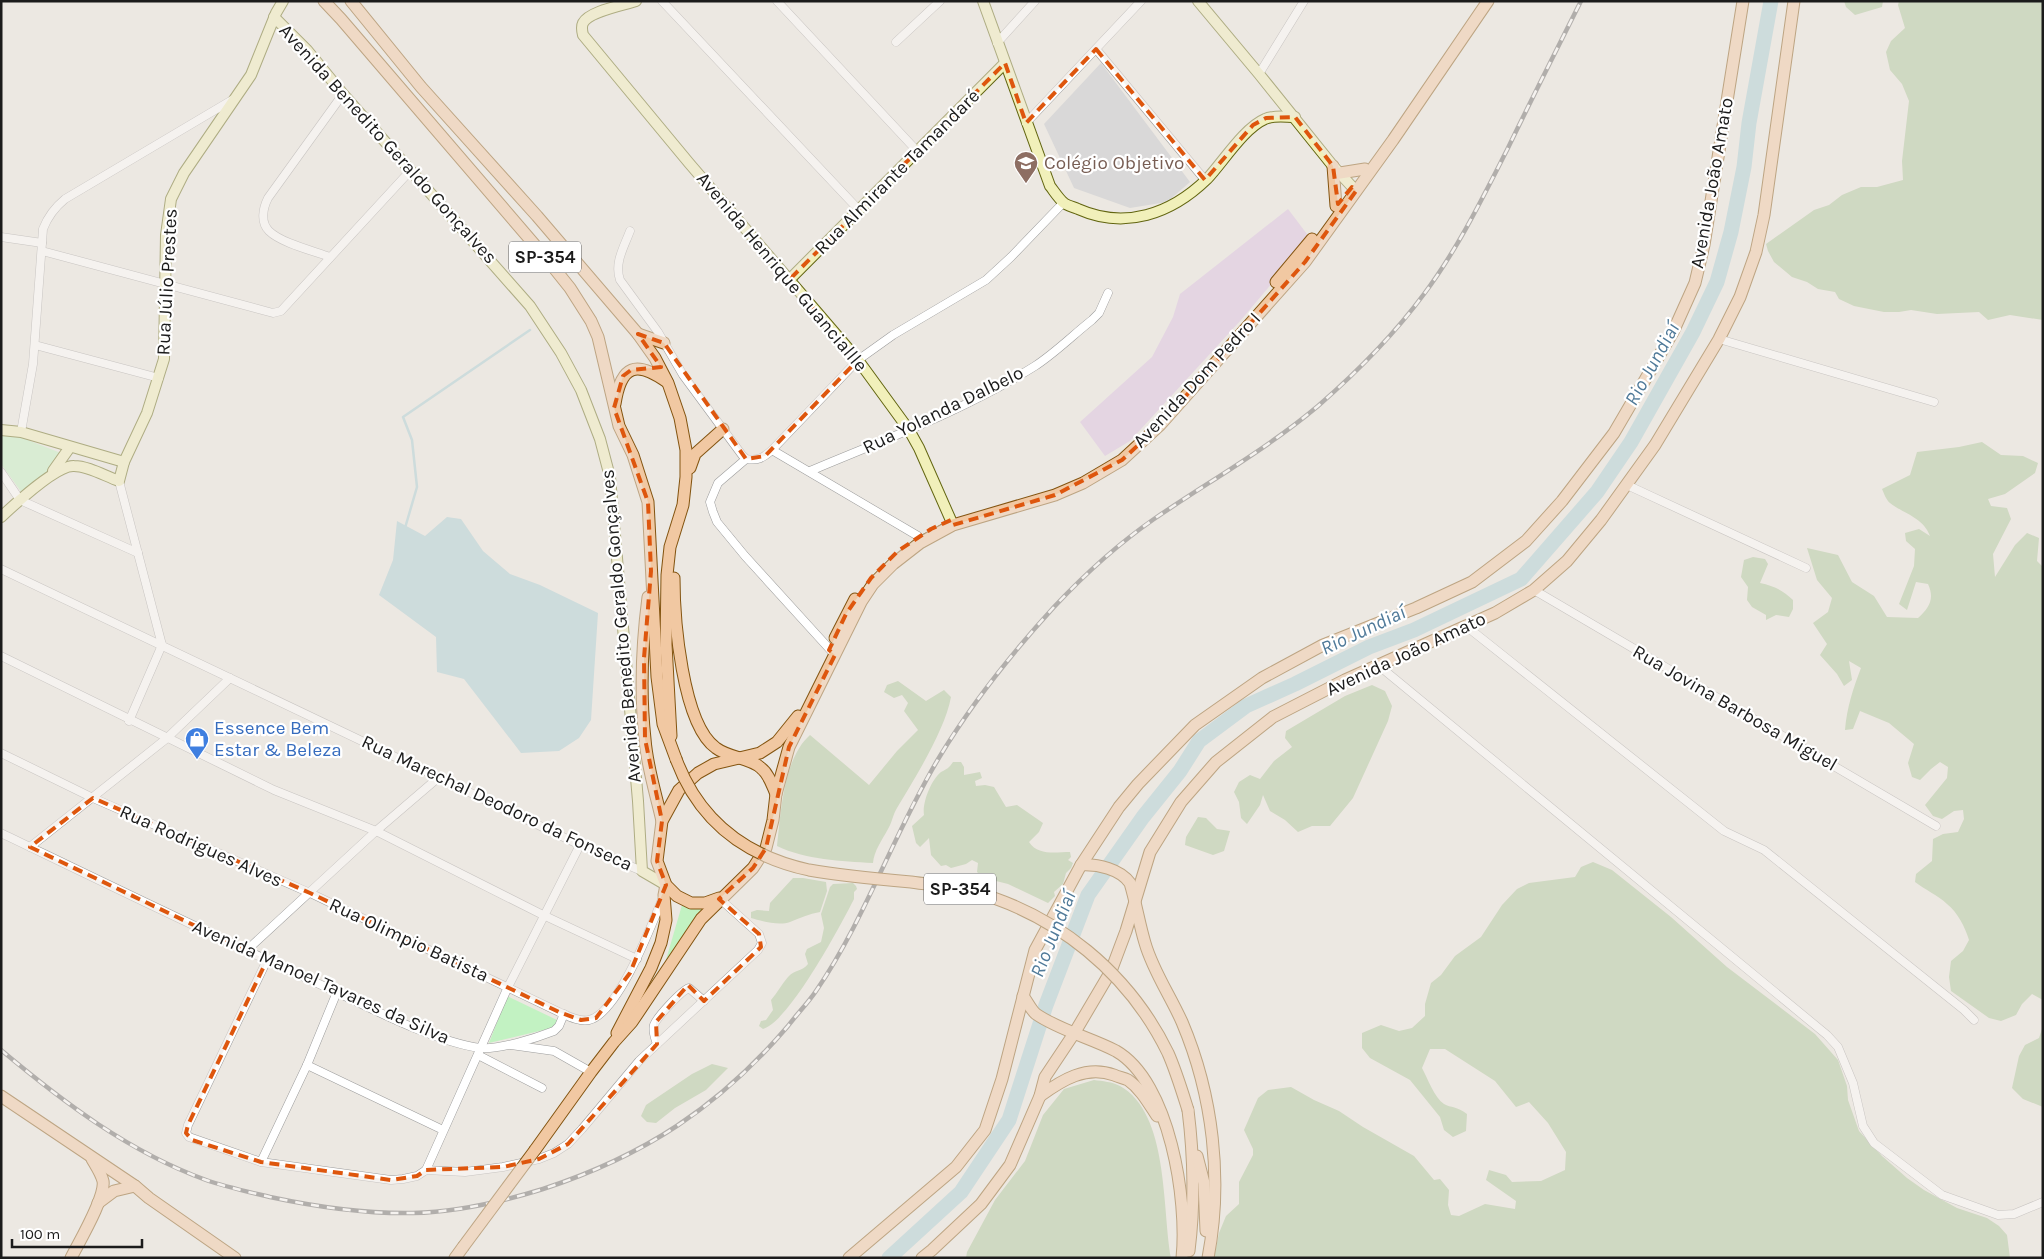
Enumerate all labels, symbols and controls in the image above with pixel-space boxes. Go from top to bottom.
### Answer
street label: Avenida Benedito Geraldo Gonçalves [275,20,501,268]
street label: Rua Almirante Tamandaré [810,85,984,259]
street label: Avenida João Amato [1686,96,1738,270]
school or university icon: Colégio Objetivo [1013,150,1039,184]
place label: Colégio Objetivo [1044,152,1184,174]
street label: Avenida Henrique Guanciallle [692,168,872,376]
street label: Rua Júlio Prestes [152,208,182,356]
road number: SP-354 [509,242,581,272]
street label: Avenida Dom Pedro I [1129,308,1265,452]
water label: Rio Jundiaí [1620,316,1685,409]
street label: Rua Yolanda Dalbelo [859,361,1027,459]
street label: Avenida Benedito Geraldo Gonçalves [596,468,646,784]
water label: Rio Jundiaí [1317,599,1412,660]
street label: Avenida João Amato [1323,607,1489,701]
street label: Rua Jovina Barbosa Miguel [1629,640,1841,776]
place label: Essence Bem Estar & Beleza [214,717,342,761]
shop icon: Essence Bem Estar & Beleza [184,726,210,760]
street label: Rua Marechal Deodoro da Fonseca [358,730,636,876]
street label: Rua Rodrigues Alves [116,800,286,892]
road number: SP-354 [924,874,996,904]
water label: Rio Jundiaí [1025,885,1082,981]
street label: Rua Olimpio Batista [326,893,492,987]
street label: Avenida Manoel Tavares da Silva [189,915,453,1049]
scale bar [12,1216,142,1248]
text: 100 m [20,1225,60,1243]

